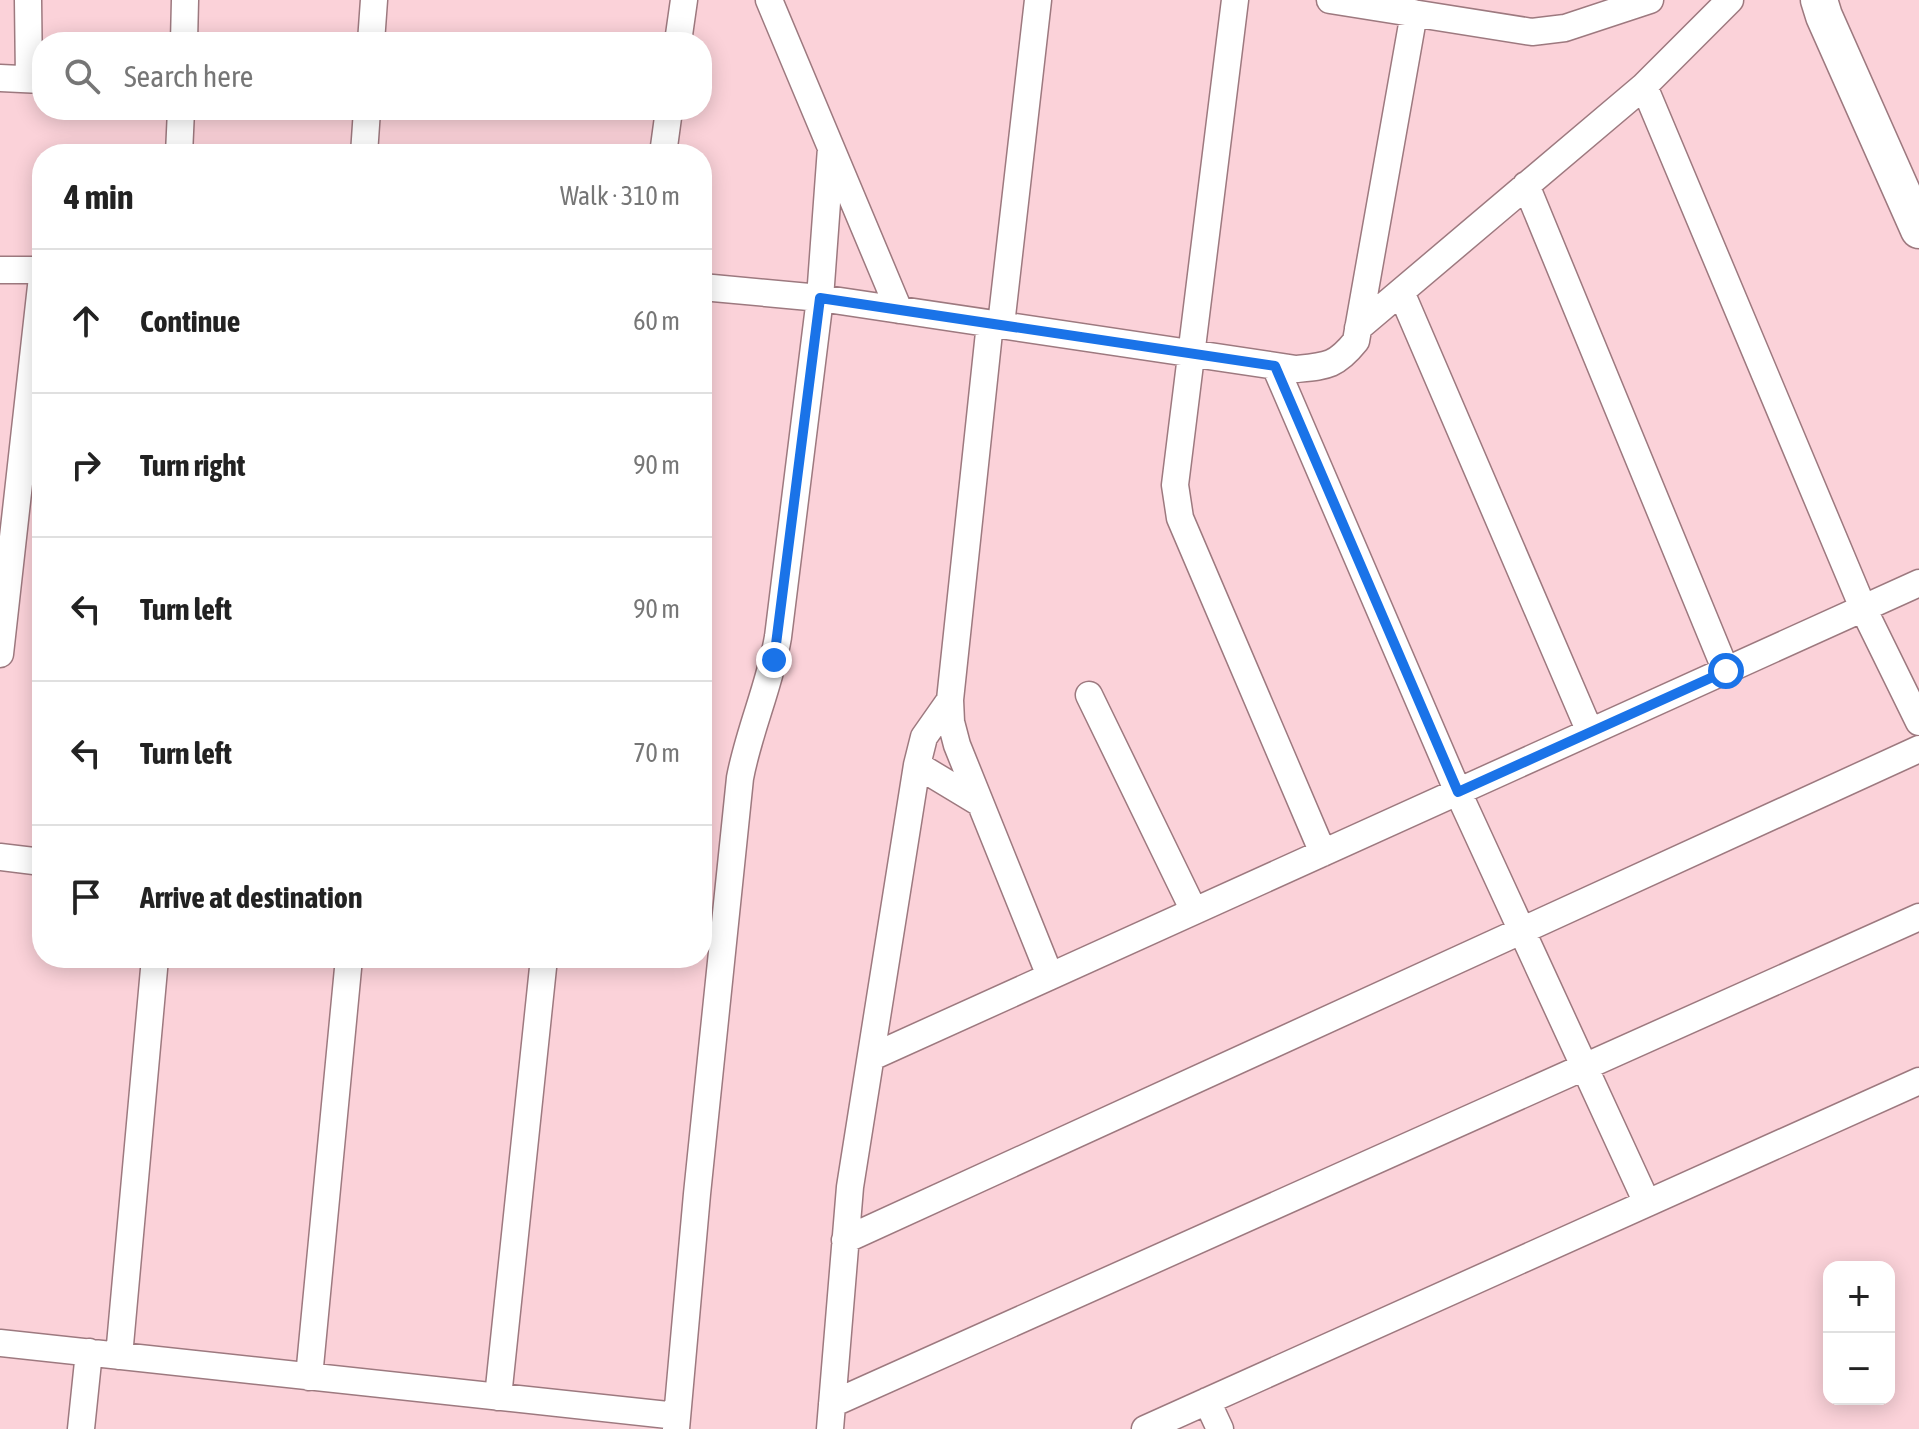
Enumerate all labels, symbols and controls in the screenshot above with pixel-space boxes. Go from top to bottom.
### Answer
search box [32,32,712,120]
icon: search [60,54,104,98]
text: Search here [124,59,253,93]
text: 4 min [64,177,133,216]
text: Walk · 310 m [560,181,680,211]
icon: ahead [64,299,108,343]
text: Continue [140,304,240,338]
text: 60 m [633,306,680,336]
icon: right [64,443,108,487]
text: Turn right [140,448,246,482]
text: 90 m [633,450,680,480]
icon: left [64,587,108,631]
text: Turn left [140,592,232,626]
text: 90 m [633,594,680,624]
route end [756,642,792,678]
route start [1708,653,1744,689]
icon: left [64,731,108,775]
text: Turn left [140,736,232,770]
text: 70 m [633,738,680,768]
icon: arrive [64,875,108,919]
text: Arrive at destination [140,880,362,914]
map controls [1823,1261,1895,1405]
button: + [1823,1261,1895,1333]
button: − [1823,1333,1895,1405]

